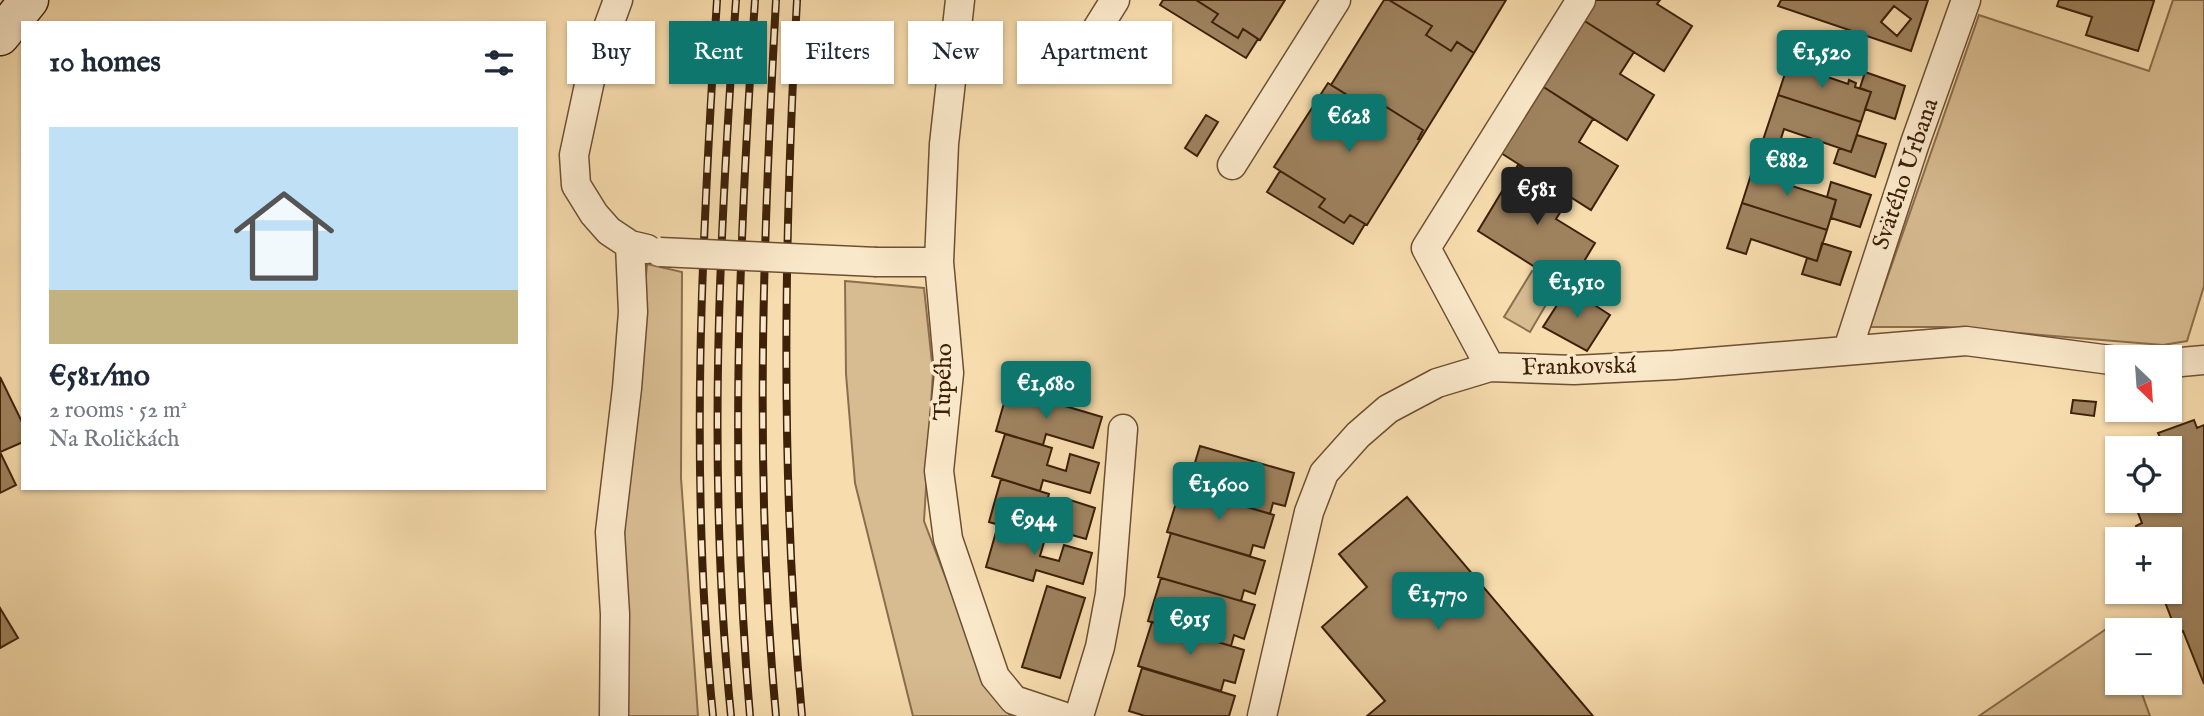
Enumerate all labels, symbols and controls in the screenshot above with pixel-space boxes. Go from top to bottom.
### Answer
chip: Buy [567,21,655,84]
chip: Rent [669,21,767,84]
chip: Filters [781,21,894,84]
chip: New [908,21,1003,84]
chip: Apartment [1017,21,1172,84]
pin: €1,520 [1765,31,1879,90]
text: €1,520 [1793,38,1851,67]
text: 10 homes [49,44,161,82]
icon: filters [480,44,518,82]
pin: €628 [1308,94,1390,154]
street label: Svätého Urbana [1866,94,1947,254]
text: €628 [1328,102,1371,131]
pin: €882 [1746,138,1828,198]
text: €882 [1766,146,1808,175]
pin: €581 [1496,168,1578,227]
icon: home [221,173,347,299]
text: €581 [1517,175,1557,204]
pin: €1,510 [1520,260,1634,320]
text: €1,510 [1549,268,1605,297]
street label: Tupého [928,343,960,421]
north arrow [2105,345,2182,422]
map controls [2105,345,2182,695]
street label: Frankovská [1521,350,1637,383]
text: €581/mo [49,358,150,396]
pin: €1,680 [989,362,1103,421]
text: €1,680 [1017,369,1075,398]
text: 2 rooms · 52 m² [49,396,187,425]
text: Na Roličkách [49,425,180,454]
button: locate [2105,436,2182,513]
pin: €1,600 [1162,462,1276,522]
text: €1,600 [1189,470,1249,499]
pin: €944 [993,498,1075,557]
text: €944 [1011,505,1057,534]
button: + [2105,527,2182,604]
pin: €1,770 [1381,572,1495,632]
text: €1,770 [1408,580,1468,609]
pin: €915 [1149,598,1231,657]
text: €915 [1170,605,1210,634]
button: − [2105,618,2182,695]

